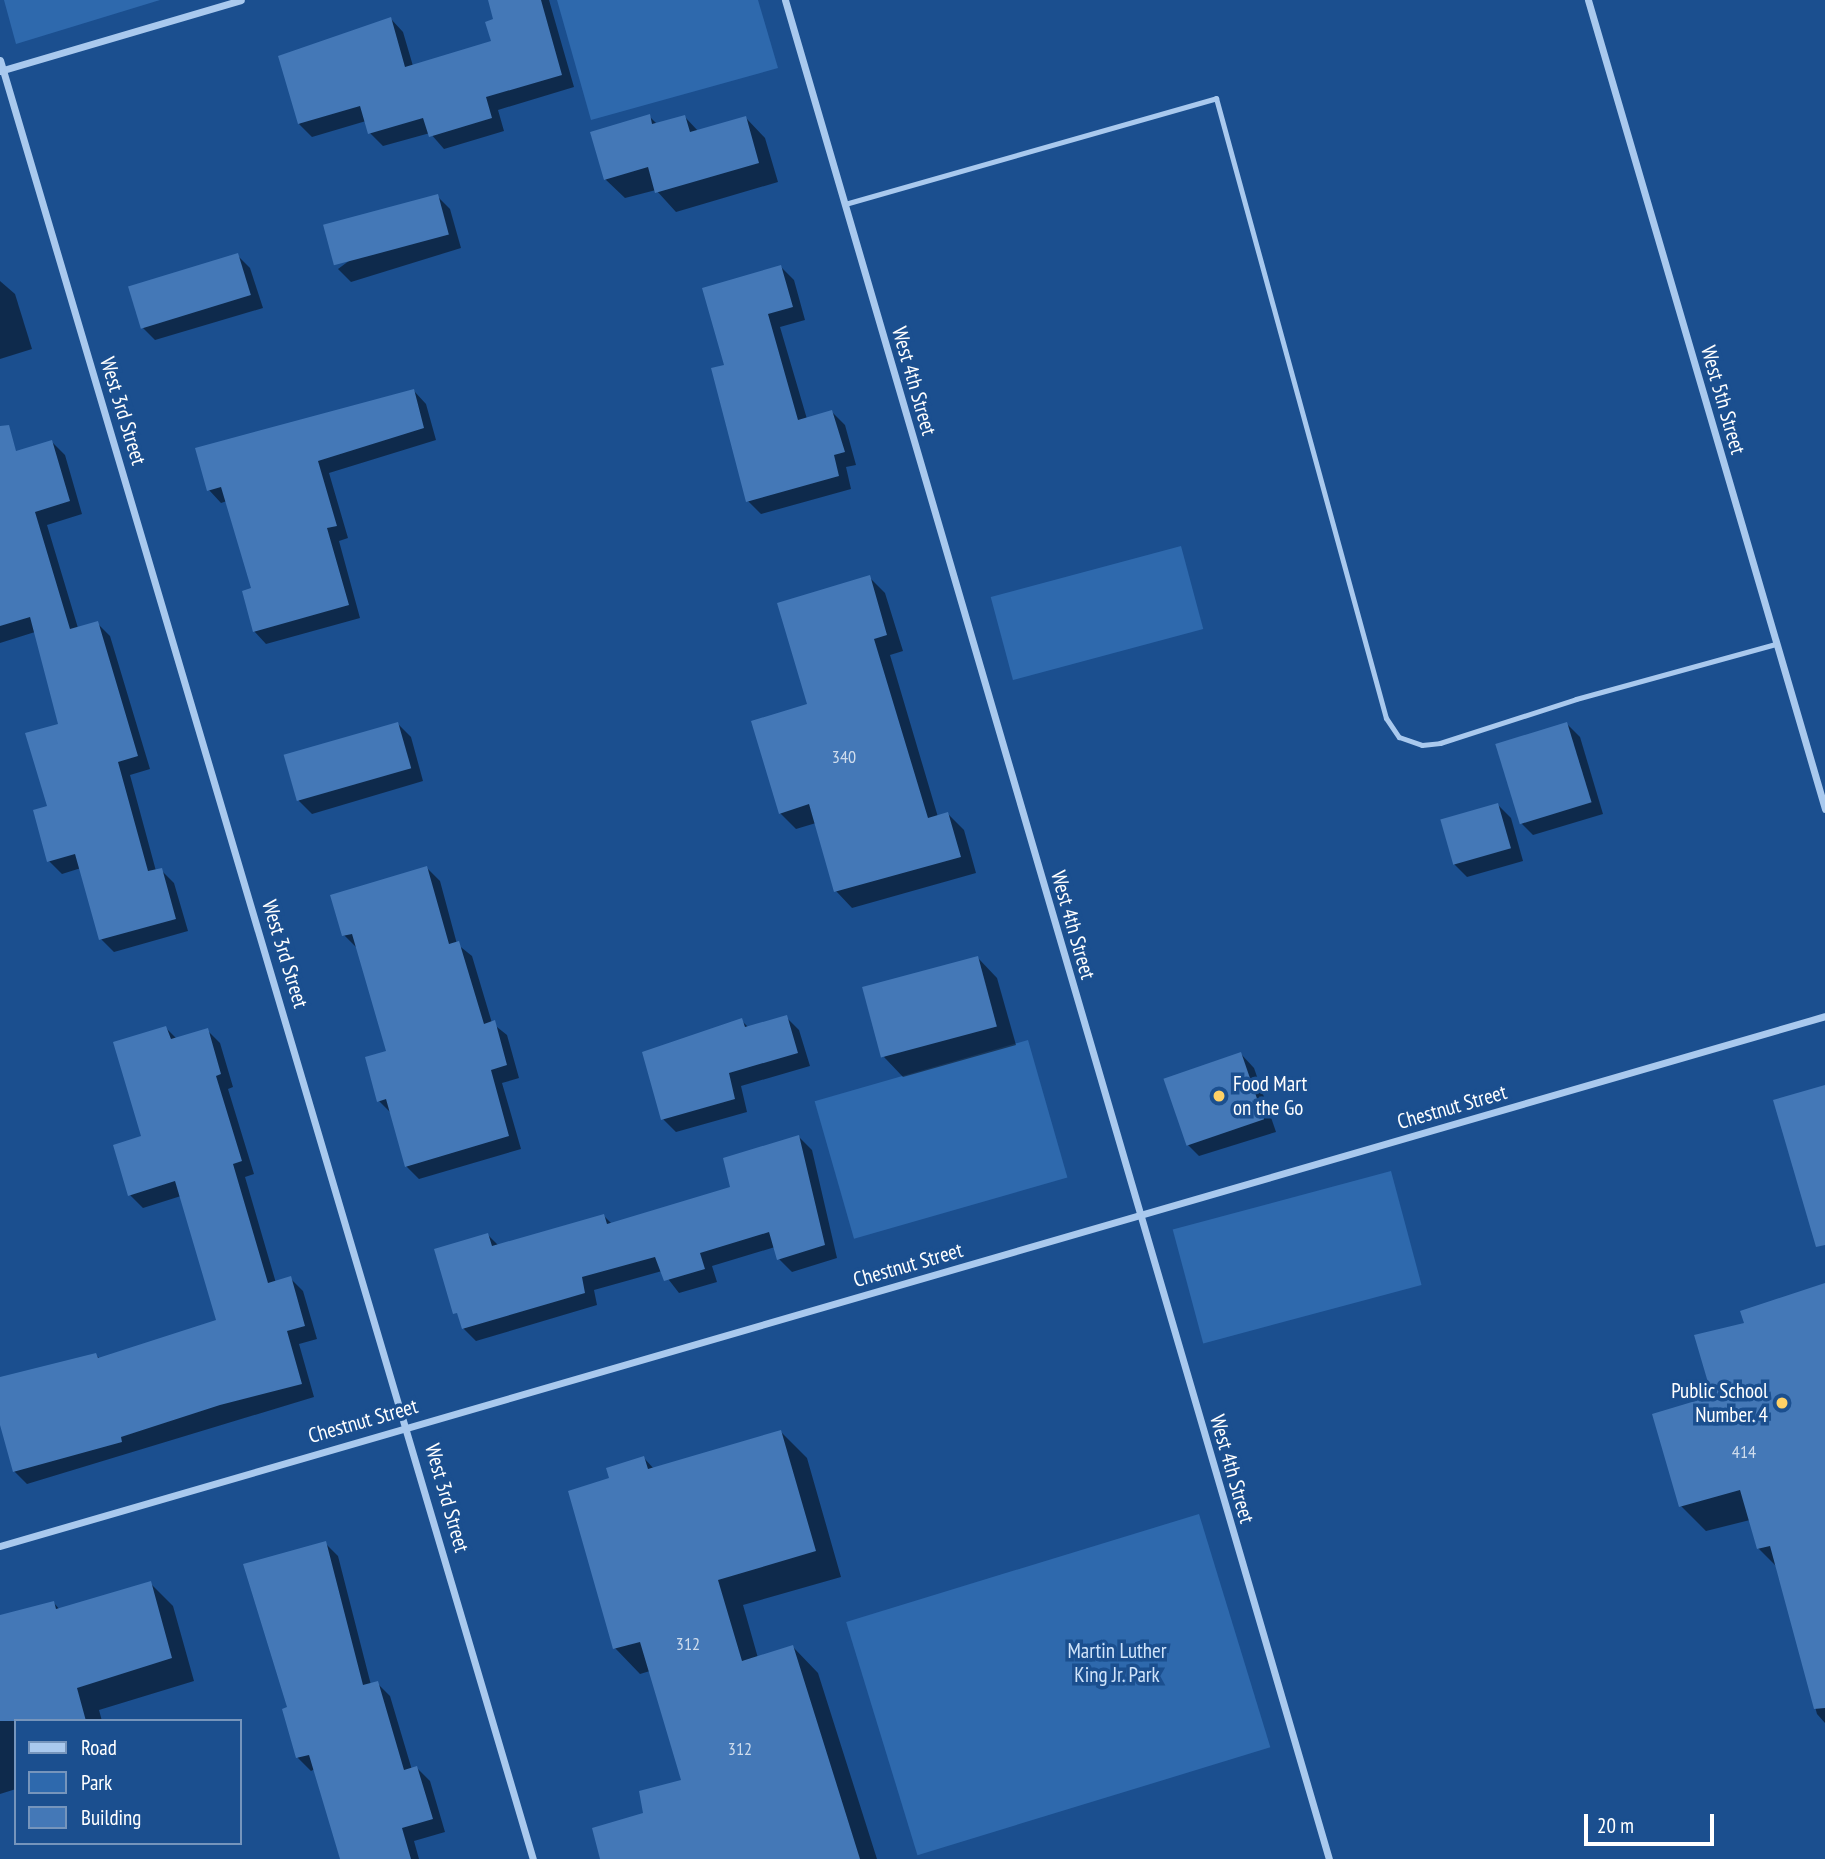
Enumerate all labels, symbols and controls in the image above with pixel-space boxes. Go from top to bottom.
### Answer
street label: West 4th Street [886,324,942,438]
street label: West 5th Street [1695,343,1751,457]
street label: West 3rd Street [95,354,151,468]
house number: 340 [832,746,856,768]
street label: West 4th Street [1045,868,1101,982]
street label: West 3rd Street [257,897,313,1011]
place label: Food Mart on the Go [1233,1071,1307,1121]
street label: Chestnut Street [1394,1079,1510,1135]
marker: Food Mart on the Go [1211,1088,1227,1104]
street label: Chestnut Street [850,1237,966,1293]
place label: Public School Number. 4 [1671,1378,1768,1428]
street label: Chestnut Street [305,1393,421,1449]
marker: Public School Number. 4 [1774,1395,1790,1411]
street label: West 4th Street [1204,1412,1260,1526]
street label: West 3rd Street [420,1441,474,1555]
house number: 414 [1732,1441,1756,1463]
house number: 312 [676,1633,700,1655]
park label: Martin Luther King Jr. Park [1067,1638,1167,1688]
legend [14,1719,242,1845]
text: Road [81,1734,117,1761]
house number: 312 [728,1738,752,1760]
text: Park [81,1769,112,1796]
scale bar [1587,1800,1716,1844]
text: Building [81,1804,141,1831]
text: 20 m [1597,1812,1634,1839]

